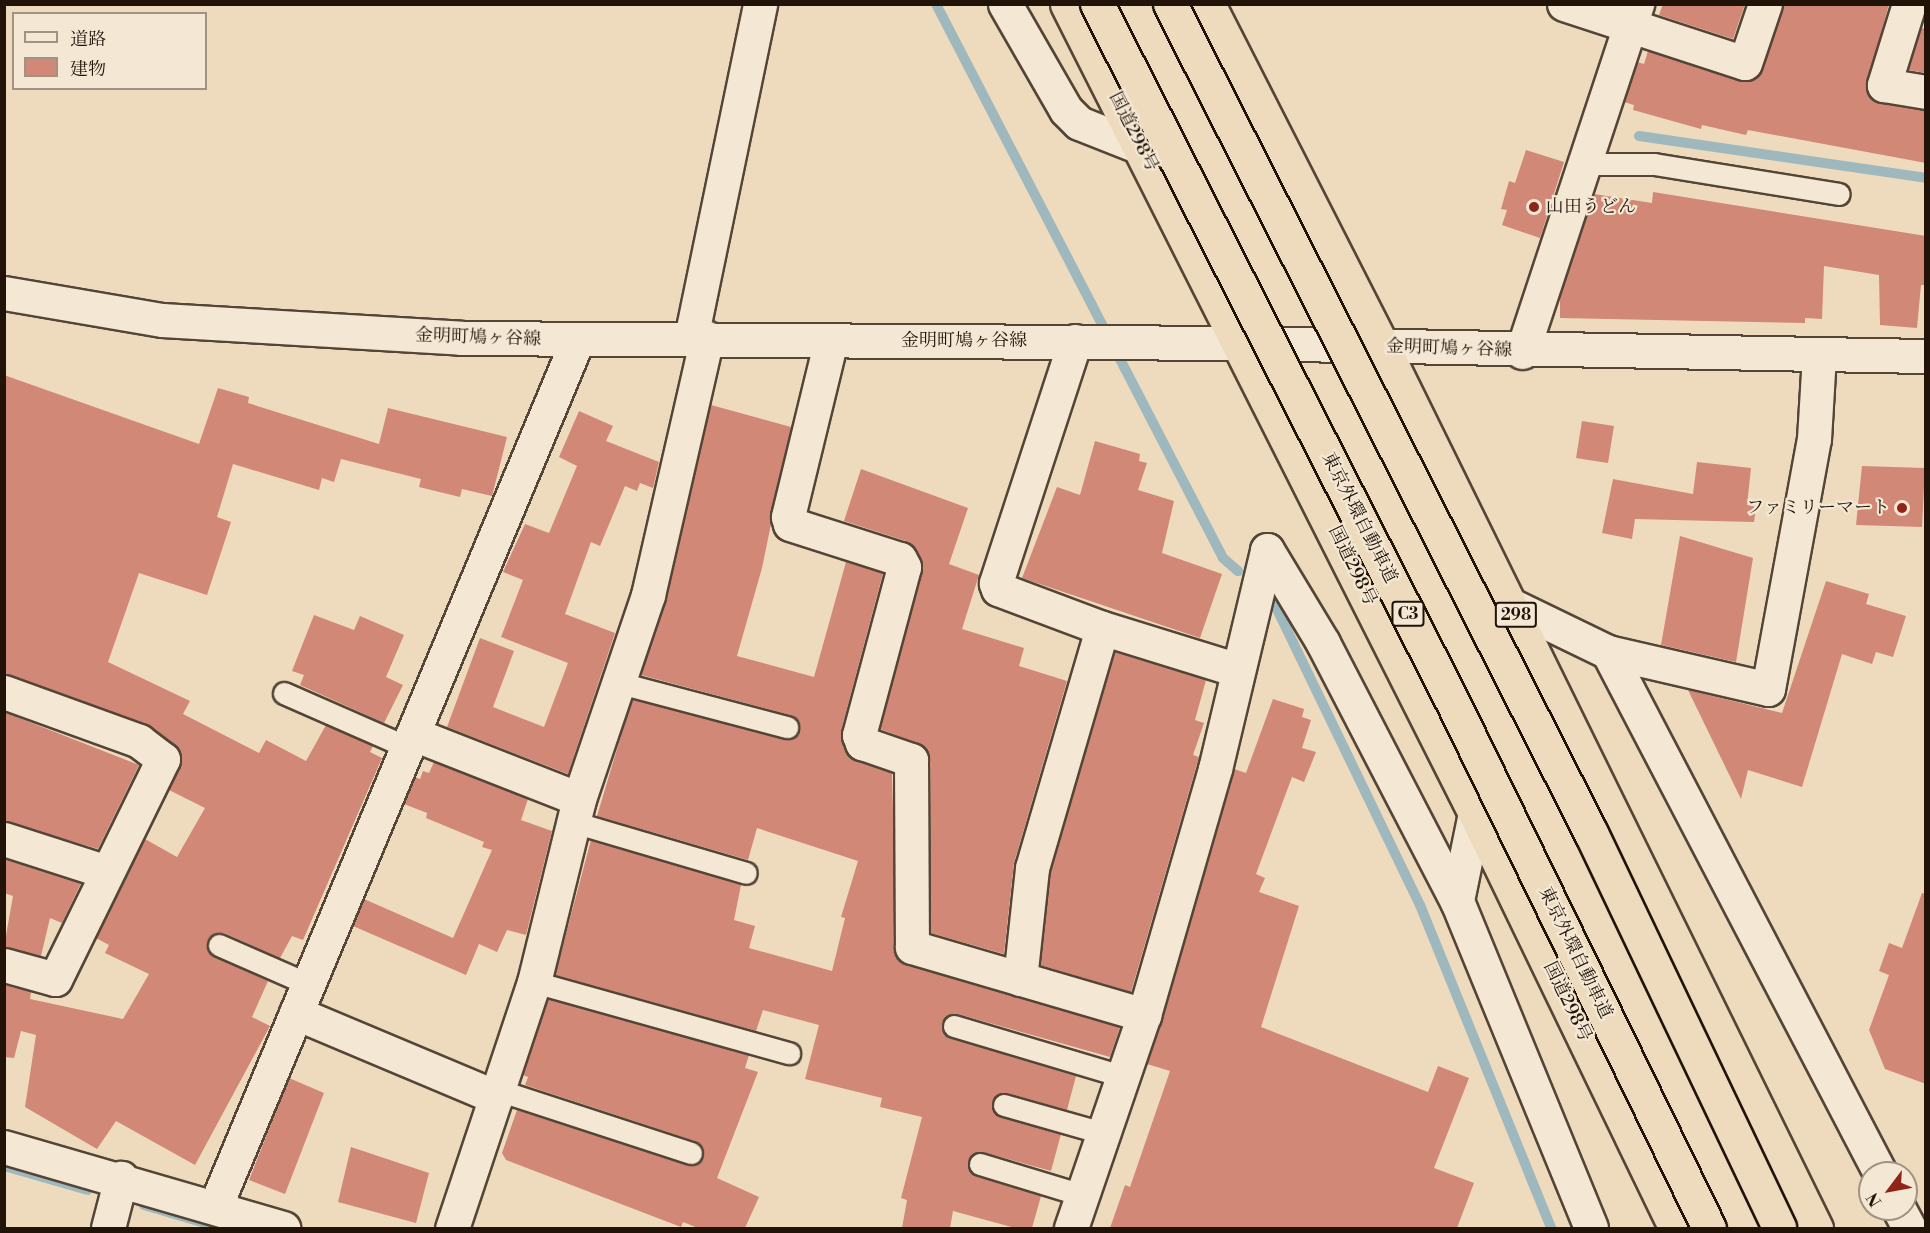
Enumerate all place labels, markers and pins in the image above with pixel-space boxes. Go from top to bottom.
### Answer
place label: 山田うどん [1546,196,1636,218]
marker: 山田うどん [1527,200,1541,214]
place label: ファミリーマート [1746,497,1890,519]
marker: ファミリーマート [1895,501,1909,515]

